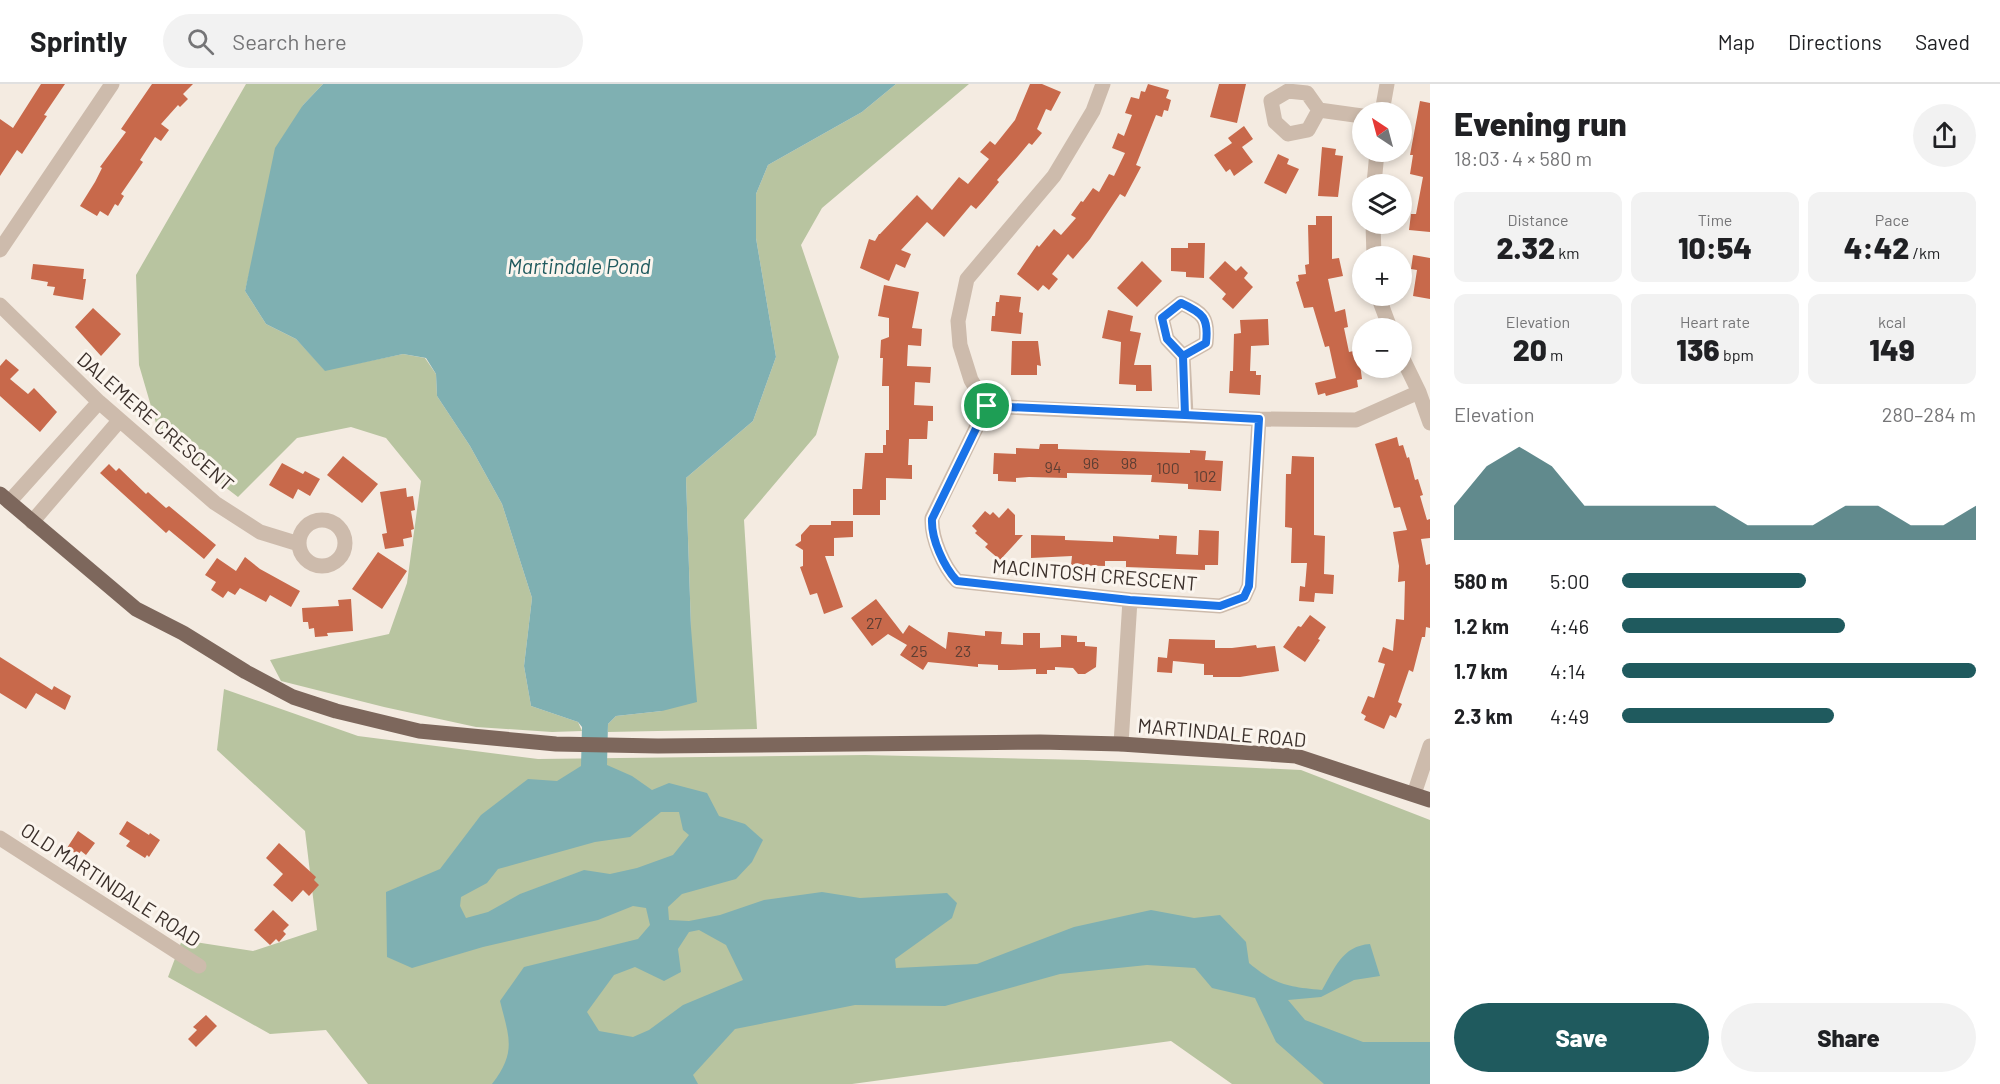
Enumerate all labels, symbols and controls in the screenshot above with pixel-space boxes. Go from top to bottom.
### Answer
search box [163,14,583,68]
text: Sprintly [30,24,127,58]
icon: search [184,25,217,58]
text: Search here [232,28,347,54]
text: Map [1718,29,1755,54]
text: Directions [1788,29,1882,54]
text: Saved [1915,29,1970,54]
north arrow [1352,102,1412,162]
map controls [1352,102,1412,378]
text: Evening run [1454,103,1627,143]
button: share [1913,104,1976,167]
text: 18:03 · 4 × 580 m [1454,146,1592,170]
button: layers [1352,174,1412,234]
text: Distance [1508,210,1568,229]
text: Time [1698,210,1732,229]
text: Pace [1875,210,1909,229]
text: 2.32 [1497,229,1555,265]
text: 10:54 [1678,229,1752,265]
text: 4:42 [1844,229,1909,265]
text: km [1555,243,1579,262]
text: /km [1909,243,1940,262]
button: + [1352,246,1412,306]
water label: Martindale Pond [507,253,651,278]
text: Elevation [1506,312,1570,331]
text: Heart rate [1680,312,1750,331]
text: kcal [1878,312,1906,331]
button: − [1352,318,1412,378]
text: 20 [1513,331,1547,367]
text: 136 [1676,331,1720,367]
text: 149 [1869,331,1915,367]
text: m [1547,345,1563,364]
text: bpm [1720,345,1754,364]
street label: DALEMERE CRESCENT [73,346,239,496]
pin [961,380,1012,431]
icon: arrive [970,389,1003,422]
text: Elevation [1454,402,1535,426]
text: 280–284 m [1882,402,1976,426]
house number: 96 [1083,453,1099,472]
house number: 98 [1121,453,1137,472]
house number: 94 [1044,457,1062,476]
house number: 100 [1156,458,1180,477]
house number: 102 [1193,466,1217,485]
street label: MACINTOSH CRESCENT [991,553,1199,595]
text: 580 m [1454,569,1508,593]
text: 5:00 [1550,569,1590,593]
house number: 27 [866,613,882,632]
text: 1.2 km [1454,614,1509,638]
text: 4:46 [1550,614,1589,638]
house number: 25 [911,641,927,660]
house number: 23 [955,641,971,660]
text: 1.7 km [1454,659,1508,683]
text: 4:14 [1550,659,1586,683]
text: 2.3 km [1454,704,1513,728]
text: 4:49 [1550,704,1589,728]
street label: MARTINDALE ROAD [1137,713,1307,751]
street label: OLD MARTINDALE ROAD [17,817,205,951]
button: Save [1454,1003,1709,1072]
button: Share [1721,1003,1976,1072]

